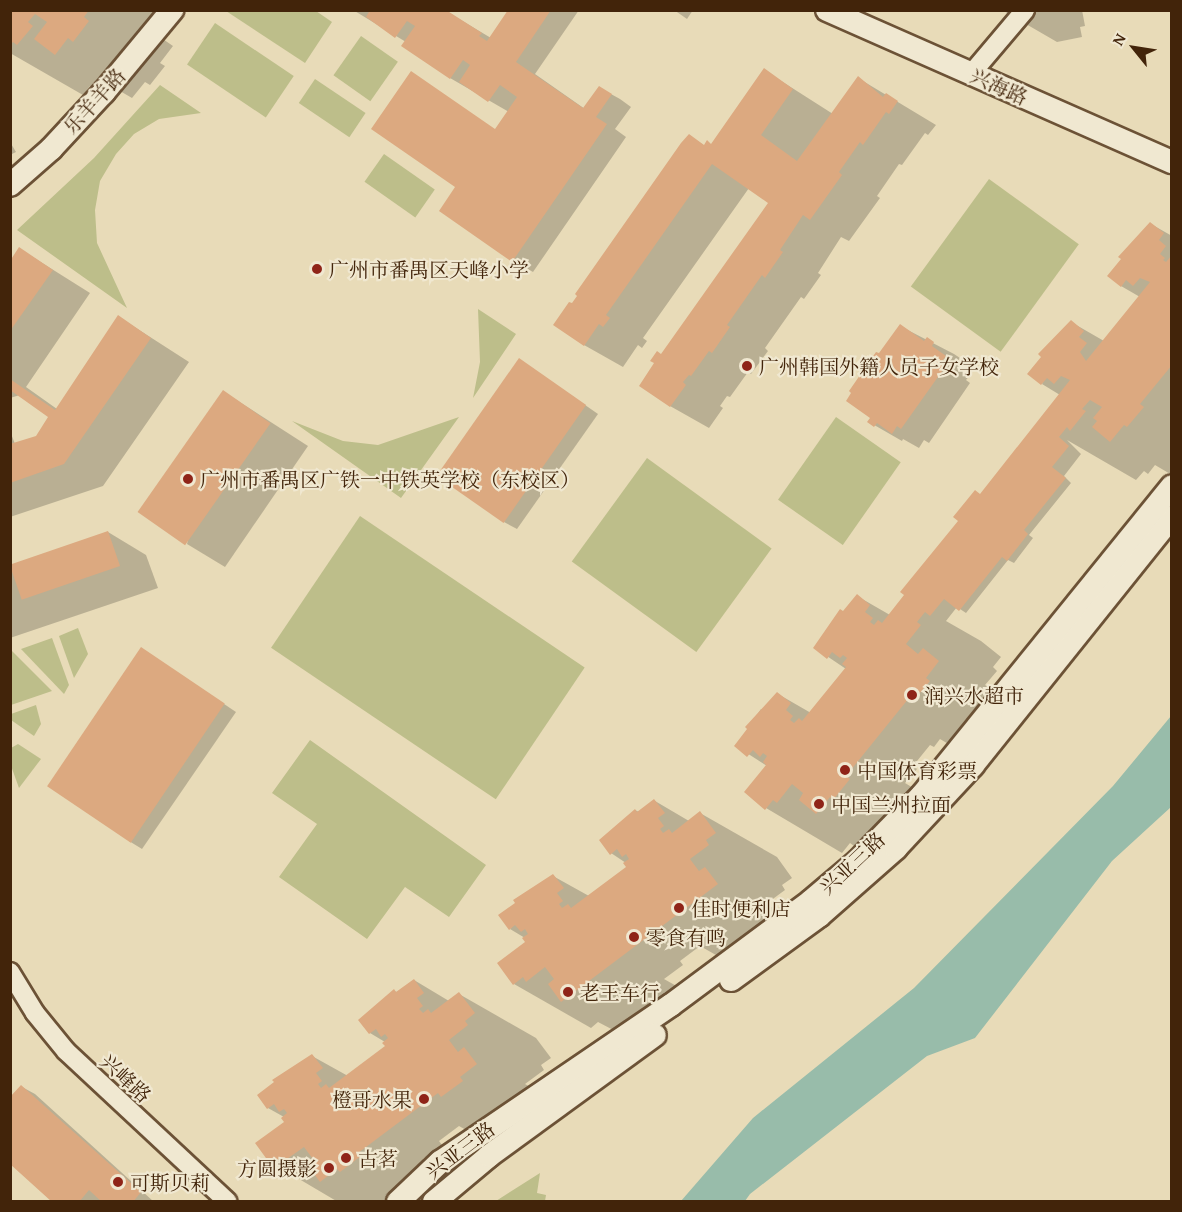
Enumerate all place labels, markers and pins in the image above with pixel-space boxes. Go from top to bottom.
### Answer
place label: 广州市番禺区天峰小学 [329,257,529,281]
marker: 广州市番禺区天峰小学 [310,262,324,276]
place label: 广州韩国外籍人员子女学校 [759,354,999,378]
marker: 广州韩国外籍人员子女学校 [740,359,754,373]
place label: 广州市番禺区广铁一中铁英学校（东校区） [200,467,580,491]
marker: 广州市番禺区广铁一中铁英学校（东校区） [181,472,195,486]
place label: 润兴水超市 [924,683,1024,707]
marker: 润兴水超市 [905,688,919,702]
place label: 中国体育彩票 [857,758,977,782]
marker: 中国体育彩票 [838,763,852,777]
place label: 中国兰州拉面 [831,792,951,816]
marker: 中国兰州拉面 [812,797,826,811]
place label: 佳时便利店 [691,896,791,920]
marker: 佳时便利店 [672,901,686,915]
place label: 零食有鸣 [646,925,726,949]
marker: 零食有鸣 [627,930,641,944]
place label: 老王车行 [580,980,660,1004]
marker: 老王车行 [561,985,575,999]
place label: 橙哥水果 [332,1087,412,1111]
marker: 橙哥水果 [417,1092,431,1106]
place label: 古茗 [358,1146,398,1170]
marker: 古茗 [339,1151,353,1165]
place label: 方圆摄影 [237,1156,317,1180]
marker: 方圆摄影 [322,1161,336,1175]
place label: 可斯贝莉 [130,1170,210,1194]
marker: 可斯贝莉 [111,1175,125,1189]

